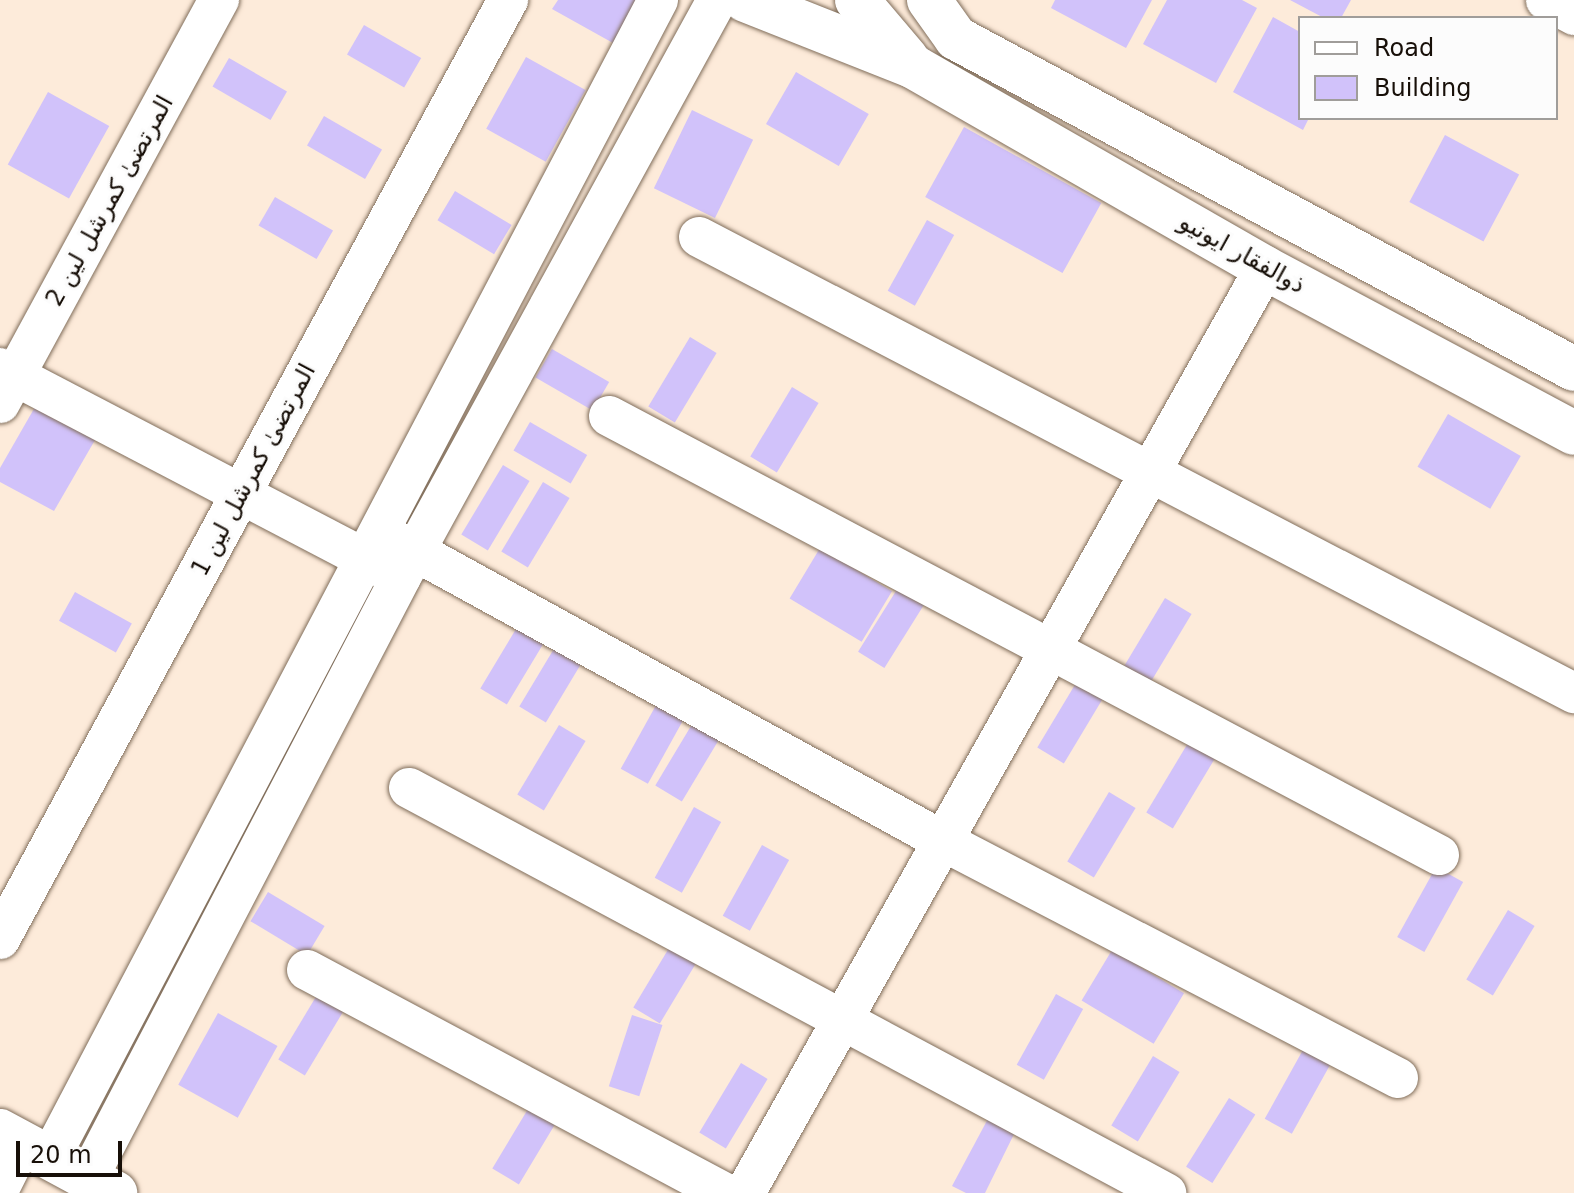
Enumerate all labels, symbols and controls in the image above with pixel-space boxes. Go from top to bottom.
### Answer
legend [1298,16,1558,120]
text: Road [1374,34,1434,62]
text: Building [1374,74,1471,102]
street label: المرتضیٰ کمرشل لین 2 [40,91,180,311]
street label: ذوالفقار ایونیو [1174,208,1310,300]
street label: المرتضیٰ کمرشل لین 1 [186,359,322,581]
scale bar [20,1125,126,1175]
text: 20 m [30,1141,92,1169]

